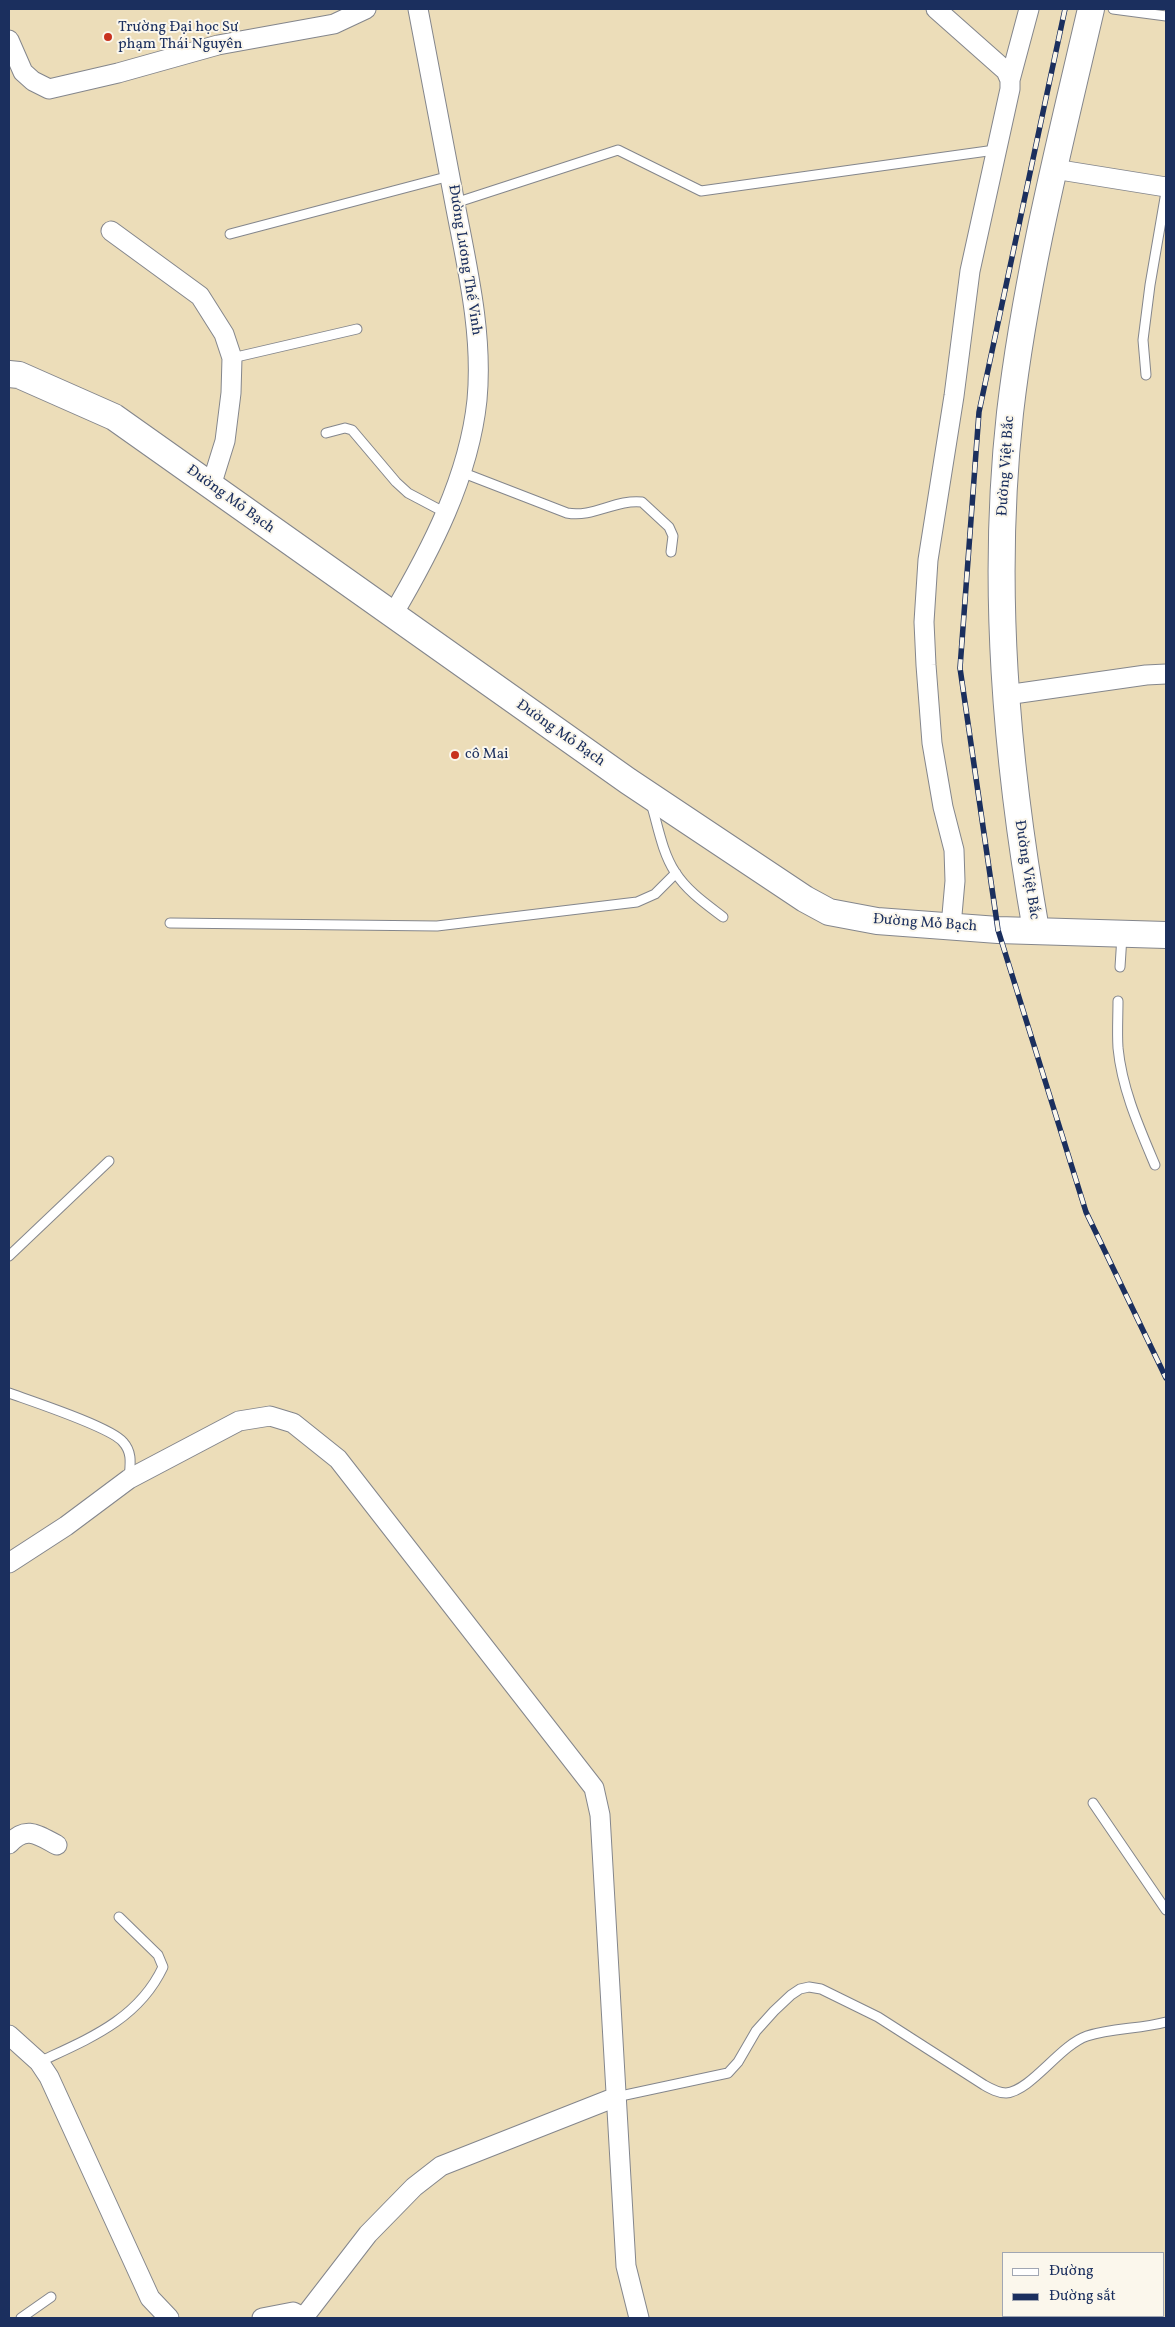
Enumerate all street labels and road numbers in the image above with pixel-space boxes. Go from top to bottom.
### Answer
street label: Đường Lương Thế Vinh [443,183,485,337]
street label: Đường Việt Bắc [995,415,1019,517]
street label: Đường Mỏ Bạch [182,462,278,538]
street label: Đường Mỏ Bạch [512,697,608,771]
street label: Đường Việt Bắc [1009,819,1043,921]
street label: Đường Mỏ Bạch [872,911,978,937]

